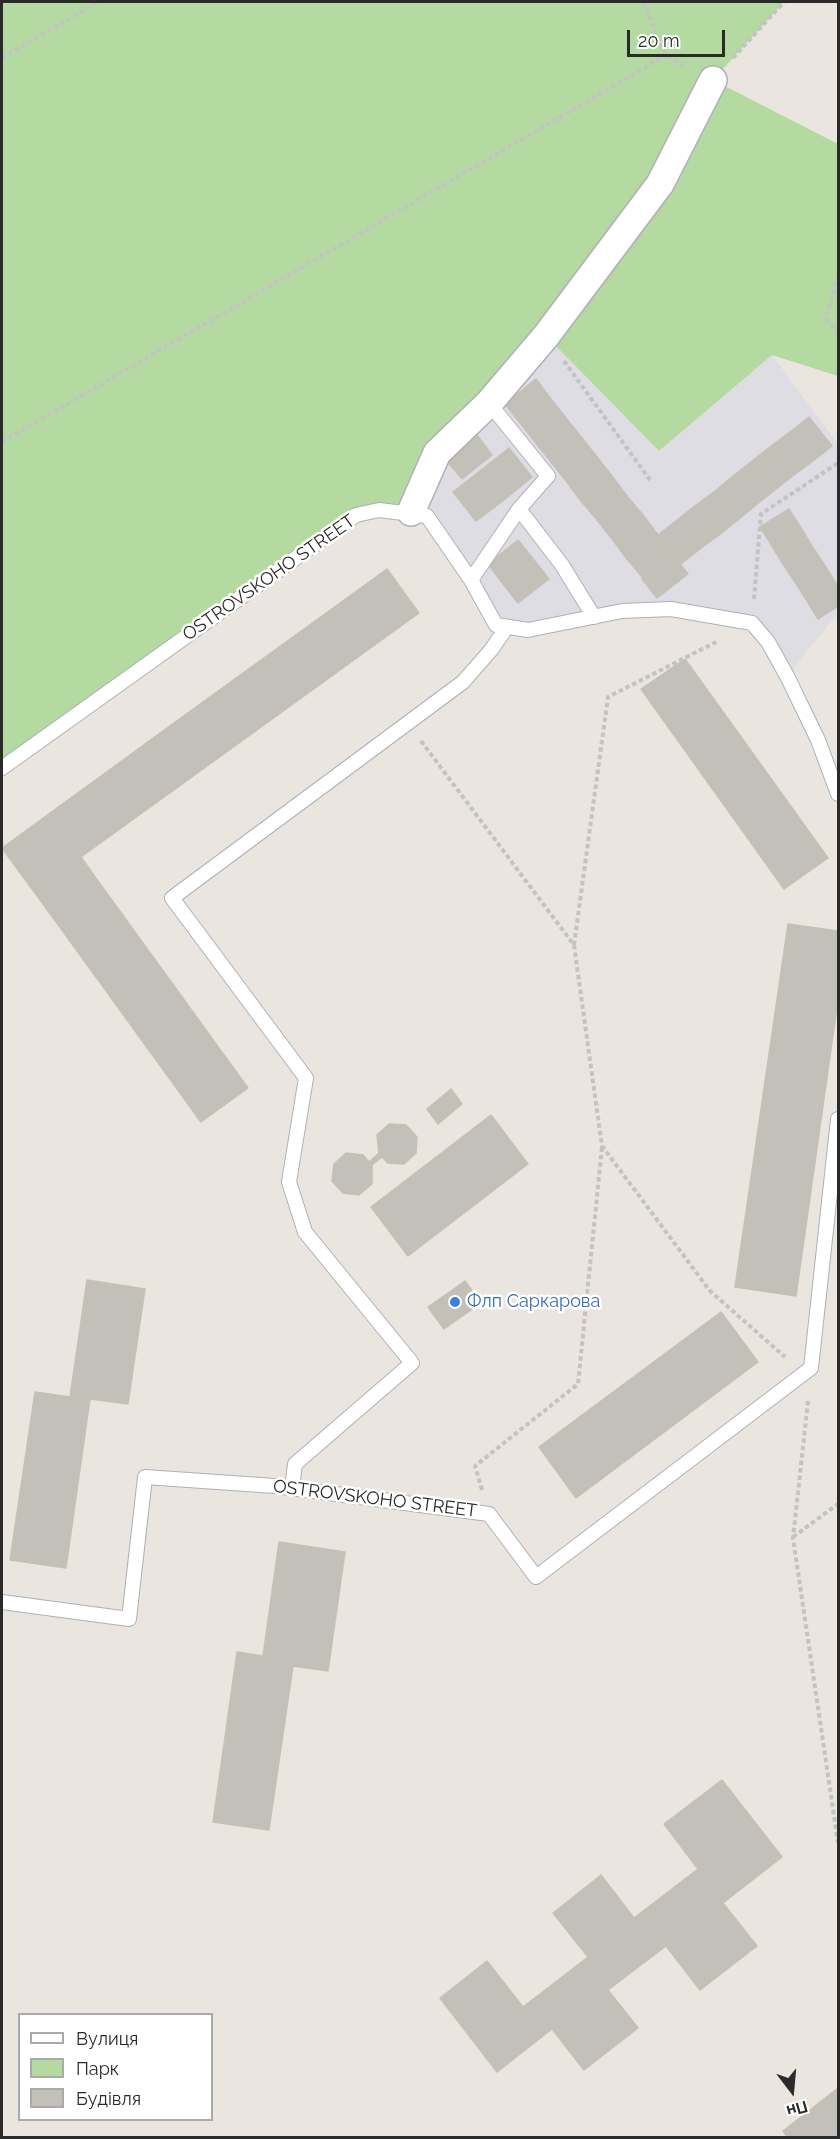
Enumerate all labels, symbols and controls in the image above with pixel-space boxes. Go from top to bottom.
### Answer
scale bar [630,18,728,56]
text: 20 m [638,30,680,51]
street label: OSTROVSKOHO STREET [179,510,359,646]
place label: Флп Саркарова [467,1291,600,1313]
marker: Флп Саркарова [448,1295,462,1309]
street label: OSTROVSKOHO STREET [272,1476,478,1522]
legend [18,2013,213,2121]
text: Вулиця [76,2028,138,2049]
text: Парк [76,2058,119,2079]
north arrow [762,2061,822,2121]
text: Будівля [76,2088,141,2109]
text: Пн [784,2097,810,2121]

